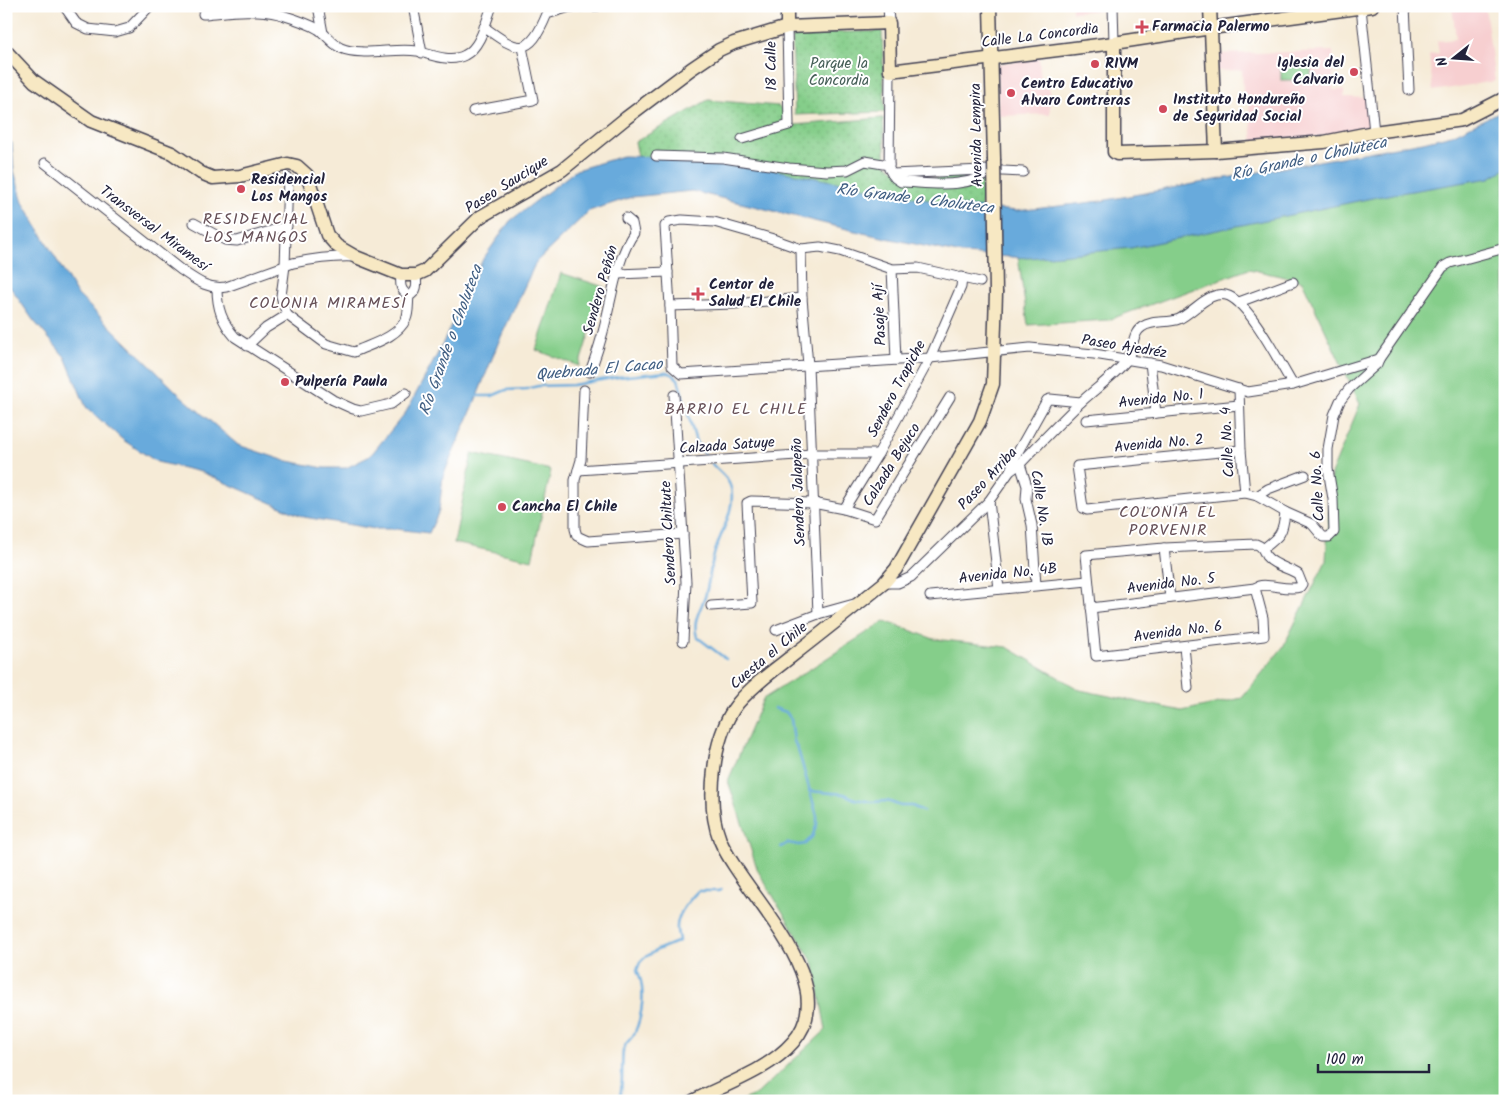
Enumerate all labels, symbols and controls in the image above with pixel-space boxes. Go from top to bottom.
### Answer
place label: Farmacia Palermo [1152,15,1270,39]
street label: Calle La Concordia [980,17,1100,55]
marker: Farmacia Palermo [1136,21,1148,33]
north arrow [1428,32,1478,82]
street label: 18 Calle [760,41,784,91]
place label: Iglesia del Calvario [1277,51,1344,92]
park label: Parque la Concordia [809,52,869,93]
place label: RIVM [1105,52,1139,76]
text: N [1431,54,1454,69]
marker: RIVM [1089,58,1101,70]
marker: Iglesia del Calvario [1348,66,1360,78]
place label: Centro Educativo Alvaro Contreras [1021,72,1133,113]
street label: Avenida Lempira [964,83,990,187]
marker: Centro Educativo Alvaro Contreras [1005,87,1017,99]
place label: Instituto Hondureño de Seguridad Social [1173,88,1305,129]
marker: Instituto Hondureño de Seguridad Social [1157,103,1169,115]
water label: Río Grande o Choluteca [1229,130,1390,188]
street label: Paseo Saucique [460,150,554,220]
place label: Residencial Los Mangos [251,168,327,209]
water label: Río Grande o Choluteca [835,177,997,221]
street label: Transversal Miramesí [94,180,216,280]
marker: Residencial Los Mangos [235,183,247,195]
district label: RESIDENCIAL LOS MANGOS [203,207,309,250]
street label: Sendero Peñón [577,242,625,338]
water label: Río Grande o Choluteca [412,260,490,419]
place label: Centor de Salud El Chile [709,273,802,314]
street label: Pasaje Ají [866,281,894,346]
marker: Centor de Salud El Chile [691,287,705,301]
district label: COLONIA MIRAMESÍ [249,291,409,316]
street label: Paseo Ajedréz [1079,328,1169,366]
street label: Sendero Trapiche [861,336,933,442]
water label: Quebrada El Cacao [535,352,665,388]
place label: Pulpería Paula [295,370,388,394]
marker: Pulpería Paula [279,376,291,388]
street label: Avenida No. 1 [1117,383,1205,415]
district label: BARRIO EL CHILE [665,397,807,422]
street label: Calle No. 4 [1214,406,1242,478]
street label: Calzada Bejuco [857,418,927,512]
street label: Avenida No. 2 [1113,428,1205,460]
street label: Calzada Satuye [678,431,776,461]
street label: Sendero Jalapeño [785,437,813,546]
street label: Paseo Arriba [952,442,1024,516]
street label: Calle No. 6 [1304,450,1332,522]
street label: Calle No. 1B [1023,468,1059,548]
street label: Sendero Chiltute [654,480,684,586]
place label: Cancha El Chile [512,495,618,519]
district label: COLONIA EL PORVENIR [1119,500,1217,543]
marker: Cancha El Chile [496,501,508,513]
street label: Avenida No. 4B [958,557,1058,591]
street label: Avenida No. 5 [1125,567,1217,601]
street label: Avenida No. 6 [1132,615,1224,649]
street label: Cuesta el Chile [725,616,814,696]
scale bar [1318,1042,1430,1074]
text: 100 m [1326,1048,1364,1072]

